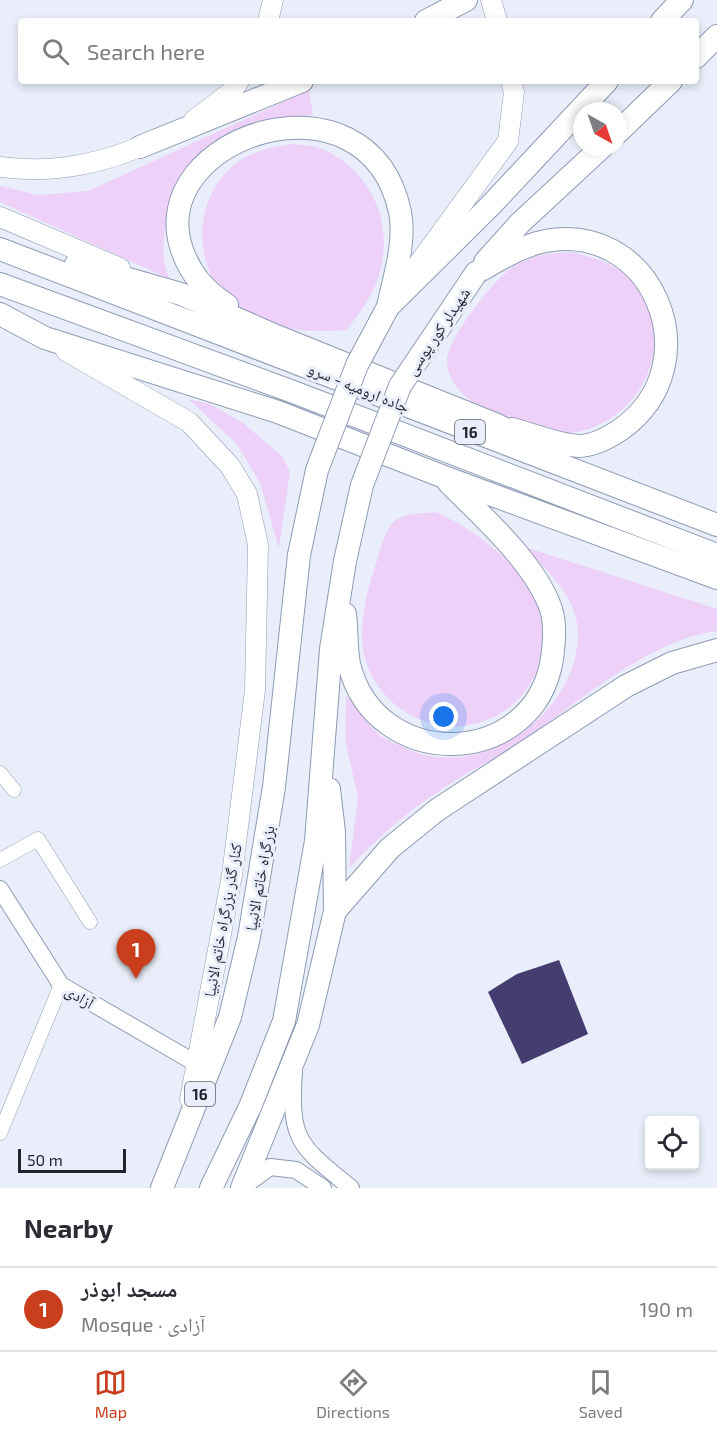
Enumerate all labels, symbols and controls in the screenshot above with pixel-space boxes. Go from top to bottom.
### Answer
search box [18,18,699,84]
icon: search [39,35,72,68]
text: Search here [87,38,205,64]
north arrow [573,102,627,156]
street label: شهیدلر کور پوسی [401,284,475,380]
street label: جاده ارومیه - سرو [305,358,412,417]
road number: 16 [455,420,485,444]
your location [429,702,458,731]
street label: بزرگراه خاتم الانبیا [240,824,280,933]
street label: کنار گذر بزرگراه خاتم الانبیا [199,841,247,999]
pin: 1 [116,930,156,979]
street label: آزادی [61,980,99,1014]
road number: 16 [185,1082,215,1106]
map controls [645,1116,699,1170]
button: locate [645,1116,699,1170]
scale bar [18,1146,126,1174]
text: 50 m [27,1150,63,1169]
text: Nearby [24,1212,113,1243]
text: مسجد ابوذر [81,1275,178,1301]
text: 1 [39,1297,48,1321]
text: 190 m [640,1297,693,1321]
text: Mosque · آزادی [81,1312,205,1336]
tab: Map [94,1366,127,1421]
tab: Directions [316,1366,390,1421]
tab: Saved [579,1366,623,1421]

